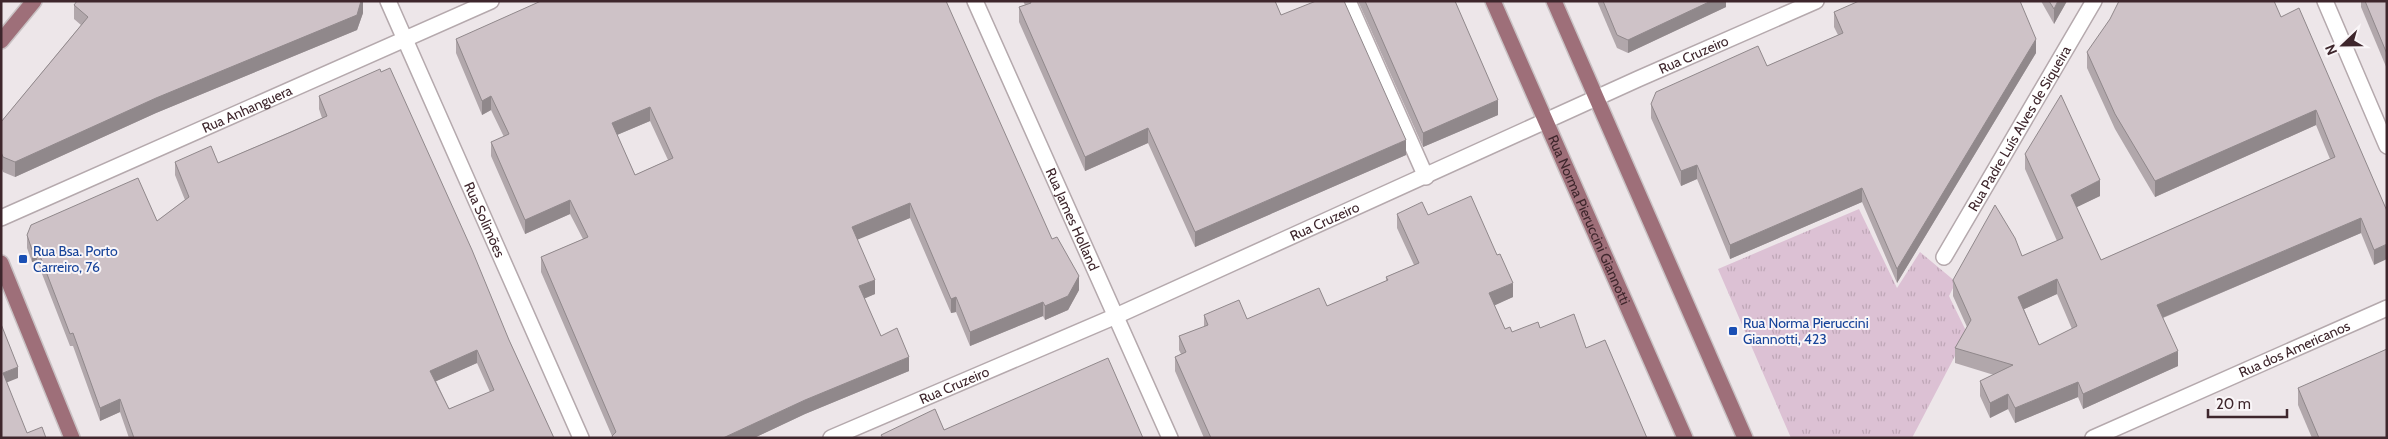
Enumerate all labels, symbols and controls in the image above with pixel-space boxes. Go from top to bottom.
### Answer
north arrow [2318,20,2368,70]
street label: Rua Cruzeiro [1656,31,1732,78]
street label: Rua Padre Luís Alves de Siqueira [1964,42,2075,214]
text: N [2321,42,2341,58]
street label: Rua Anhanguera [199,81,295,137]
street label: Rua Norma Pieruccini Giannotti [1544,132,1634,308]
street label: Rua James Holland [1042,165,1103,273]
street label: Rua Solimões [460,179,509,260]
street label: Rua Cruzeiro [1287,198,1362,245]
place label: Rua Bsa. Porto Carreiro, 76 [33,242,118,276]
marker: Rua Bsa. Porto Carreiro, 76 [17,253,29,265]
place label: Rua Norma Pieruccini Giannotti, 423 [1743,314,1869,348]
street label: Rua dos Americanos [2236,316,2353,381]
marker: Rua Norma Pieruccini Giannotti, 423 [1727,325,1739,337]
street label: Rua Cruzeiro [916,362,992,408]
scale bar [2208,386,2287,418]
text: 20 m [2216,395,2251,413]

